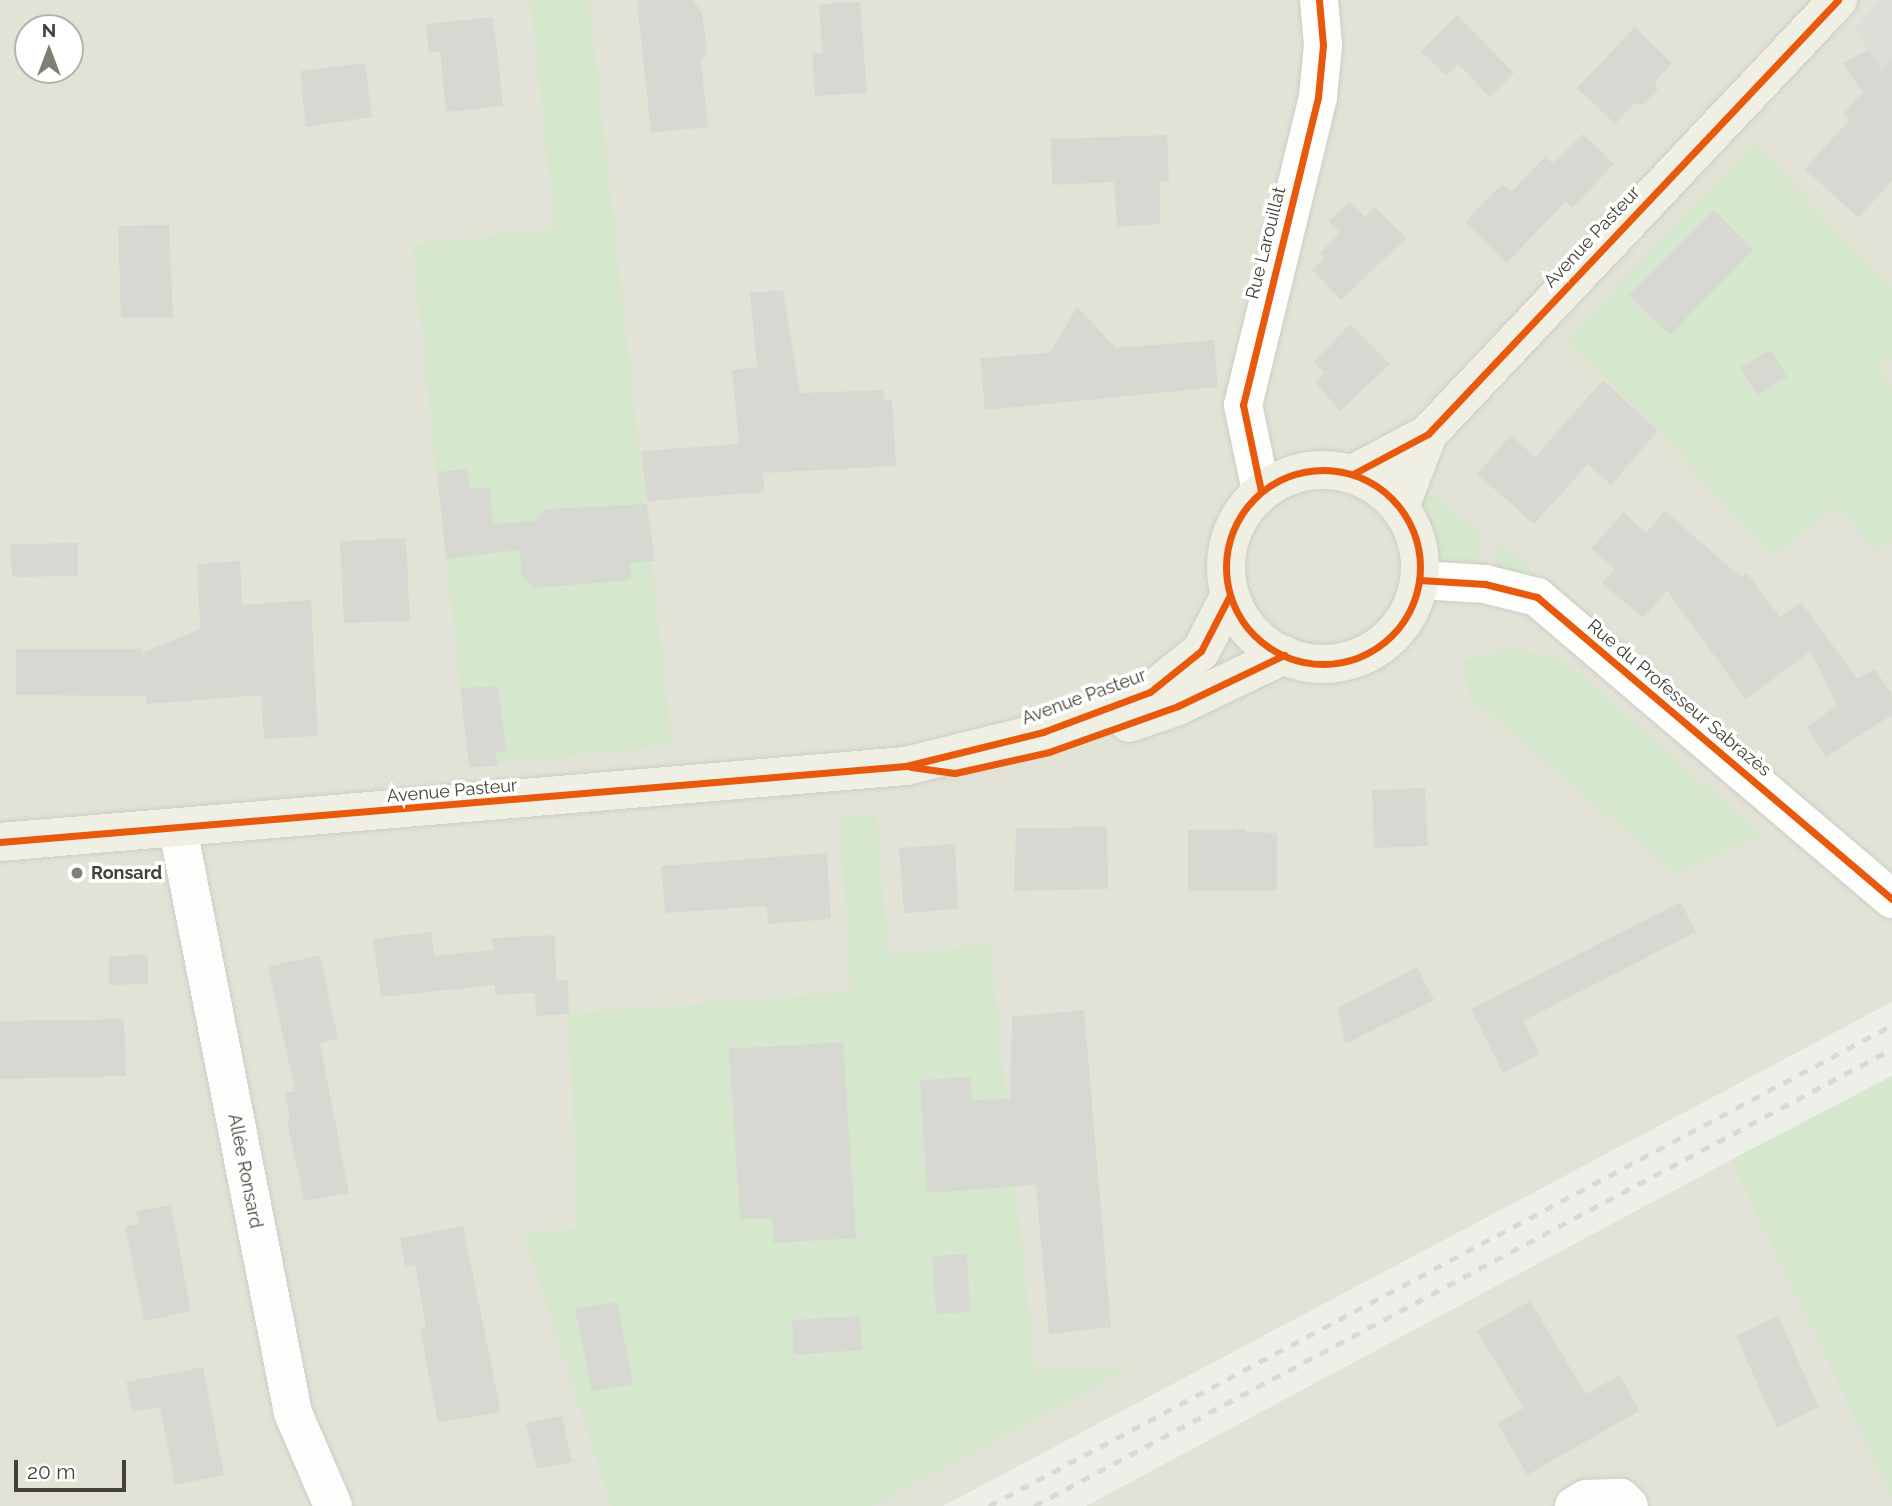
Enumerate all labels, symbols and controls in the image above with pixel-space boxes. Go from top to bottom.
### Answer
north arrow [14,14,84,84]
text: N [42,19,56,41]
street label: Avenue Pasteur [1539,182,1645,292]
street label: Rue Larouillat [1242,185,1290,301]
street label: Rue du Professeur Sabrazès [1583,615,1775,781]
street label: Avenue Pasteur [1019,664,1149,730]
street label: Avenue Pasteur [386,775,518,807]
place label: Ronsard [91,862,162,884]
marker: Ronsard [69,865,85,881]
street label: Allée Ronsard [223,1112,267,1230]
scale bar [18,1446,130,1490]
text: 20 m [27,1459,75,1484]

